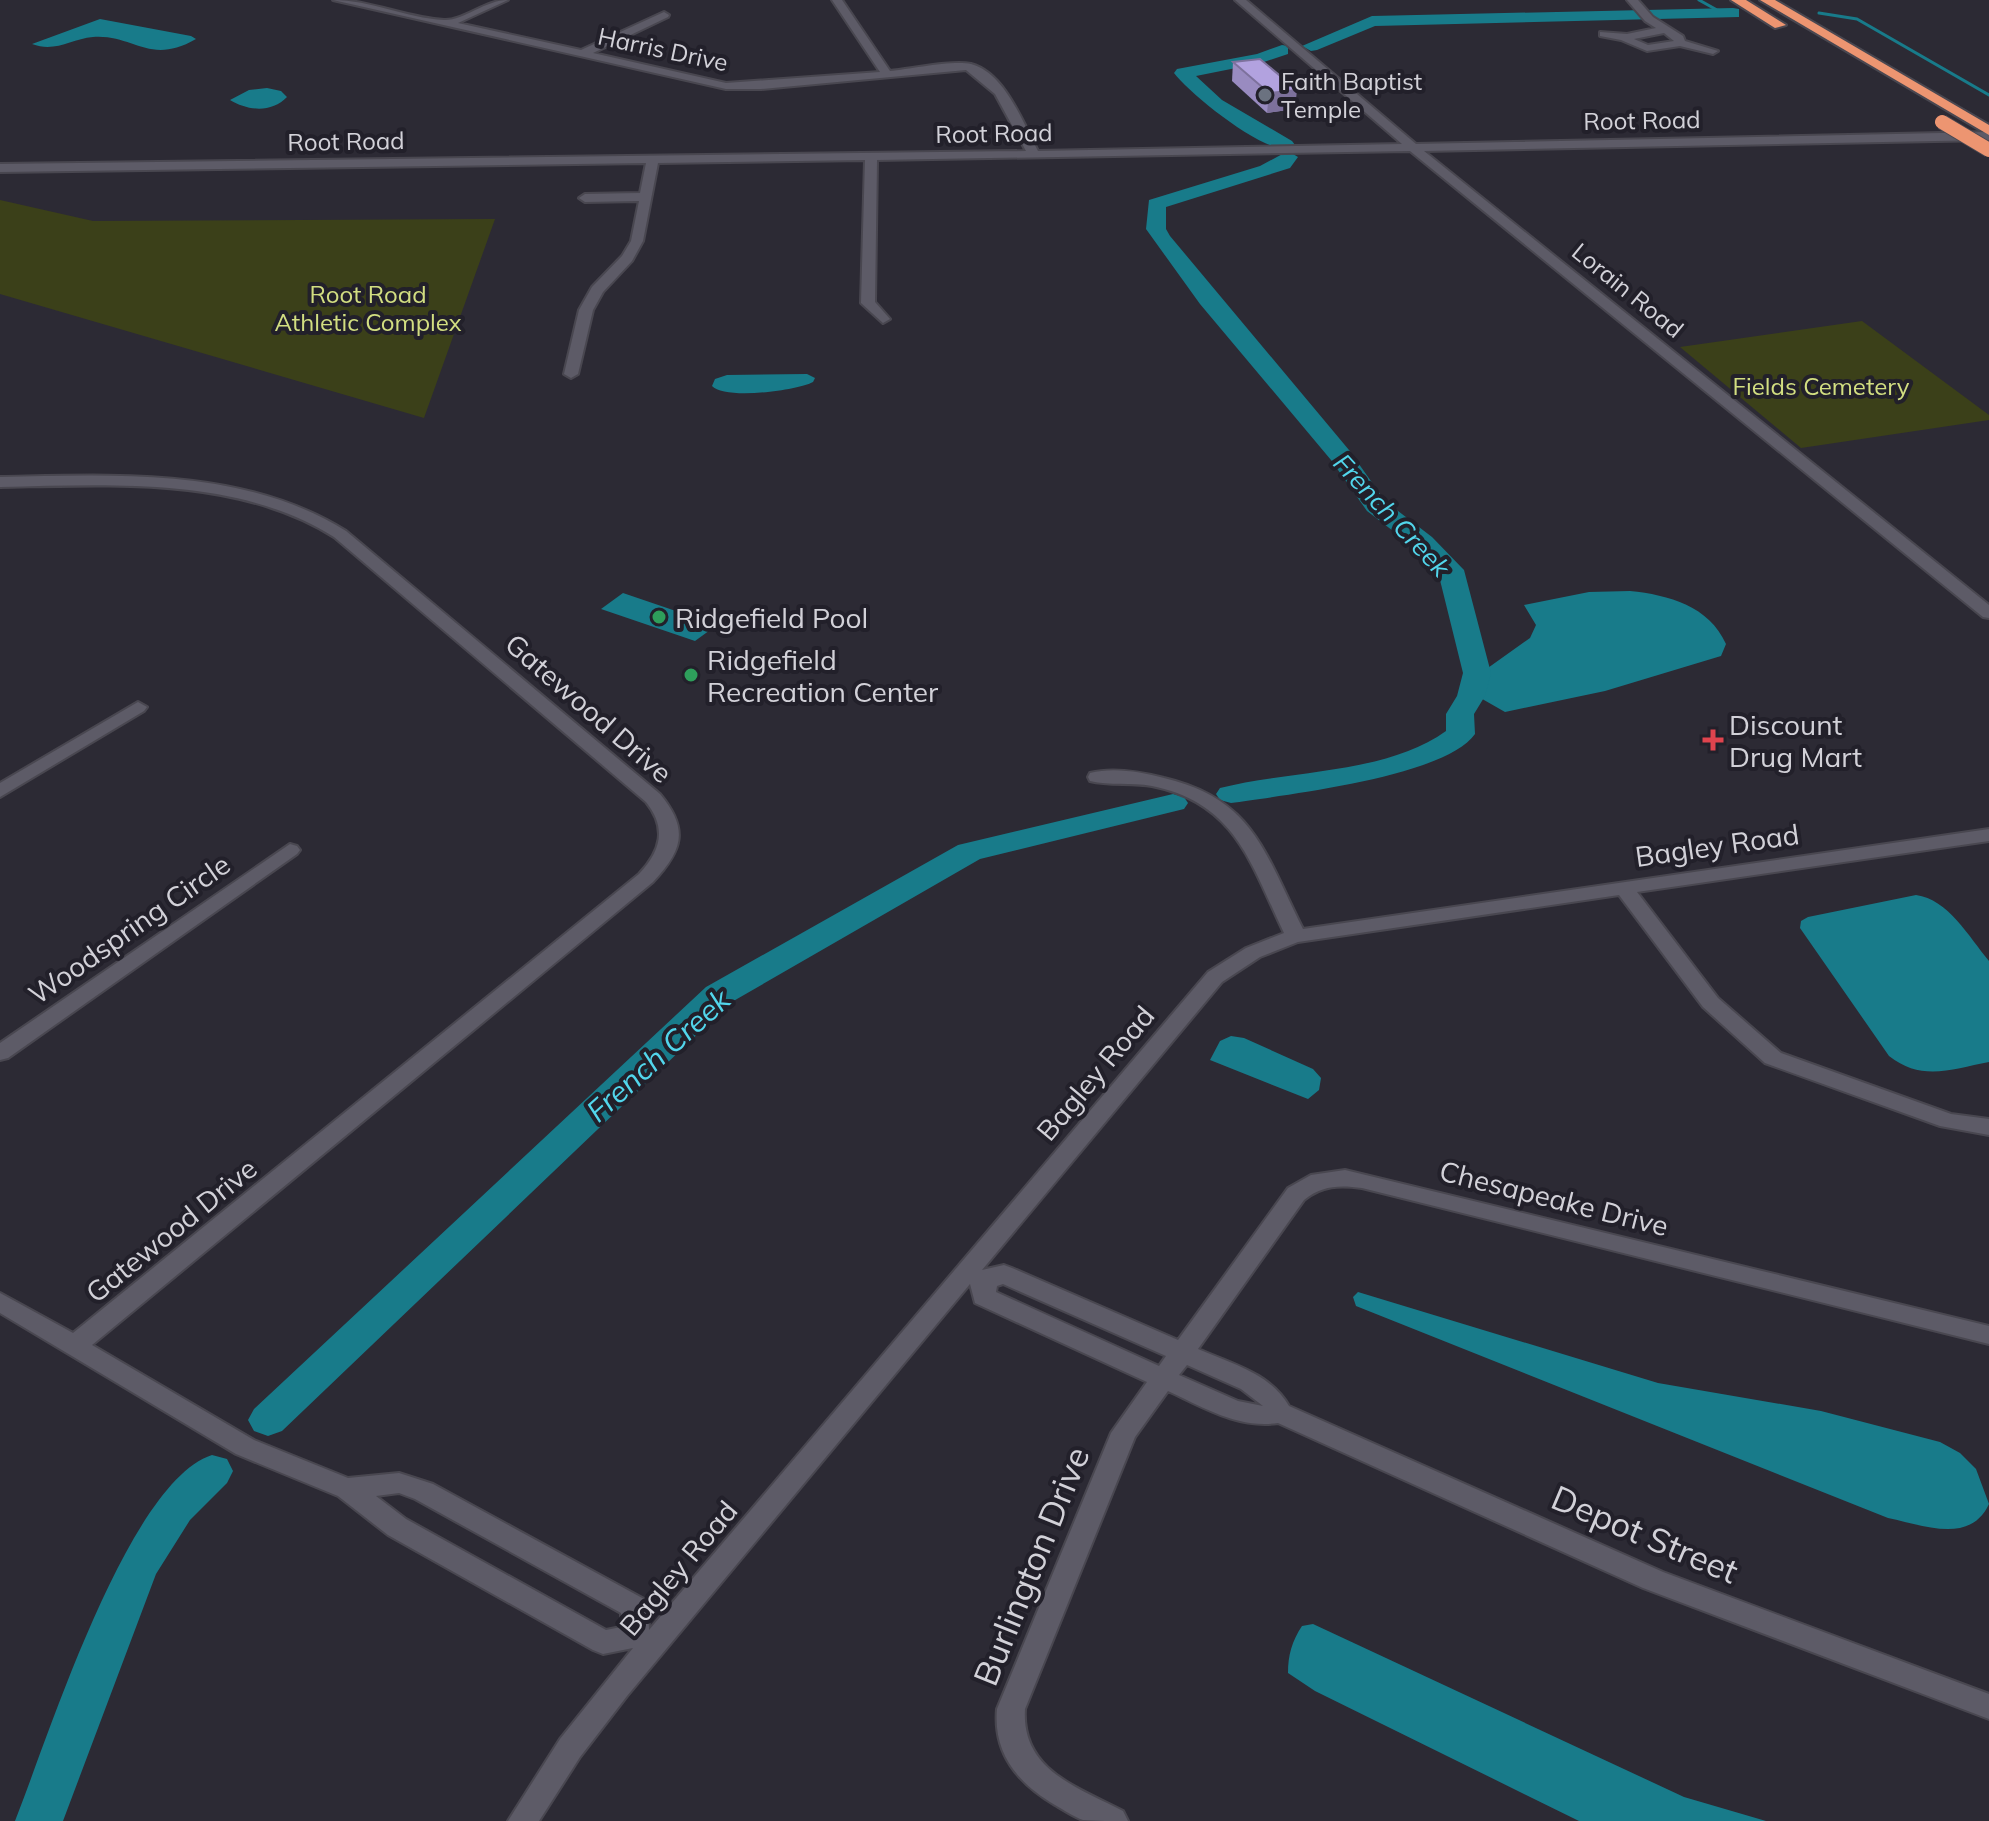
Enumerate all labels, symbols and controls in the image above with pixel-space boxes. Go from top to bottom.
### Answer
street label: Harris Drive [595,21,731,77]
place label: Faith Baptist Temple [1281,66,1422,124]
marker: Faith Baptist Temple [1256,86,1274,104]
street label: Root Road [1583,104,1701,136]
street label: Root Road [935,117,1053,149]
street label: Root Road [287,125,405,157]
street label: Lorain Road [1566,236,1690,344]
park label: Root Road Athletic Complex [274,279,462,337]
park label: Fields Cemetery [1733,371,1910,401]
water label: French Creek [1327,446,1458,584]
place label: Ridgefield Pool [675,600,868,635]
marker: Ridgefield Pool [650,608,668,626]
street label: Gatewood Drive [498,626,680,790]
place label: Ridgefield Recreation Center [707,642,939,709]
marker: Ridgefield Recreation Center [682,666,700,684]
place label: Discount Drug Mart [1729,707,1862,774]
marker: Discount Drug Mart [1704,731,1722,749]
street label: Bagley Road [1633,816,1801,874]
street label: Woodspring Circle [22,846,236,1012]
water label: French Creek [578,979,739,1130]
street label: Bagley Road [1028,998,1162,1148]
street label: Gatewood Drive [78,1150,264,1310]
street label: Chesapeake Drive [1436,1153,1672,1243]
street label: Burlington Drive [964,1440,1098,1692]
street label: Depot Street [1545,1475,1745,1593]
street label: Bagley Road [611,1493,745,1643]

